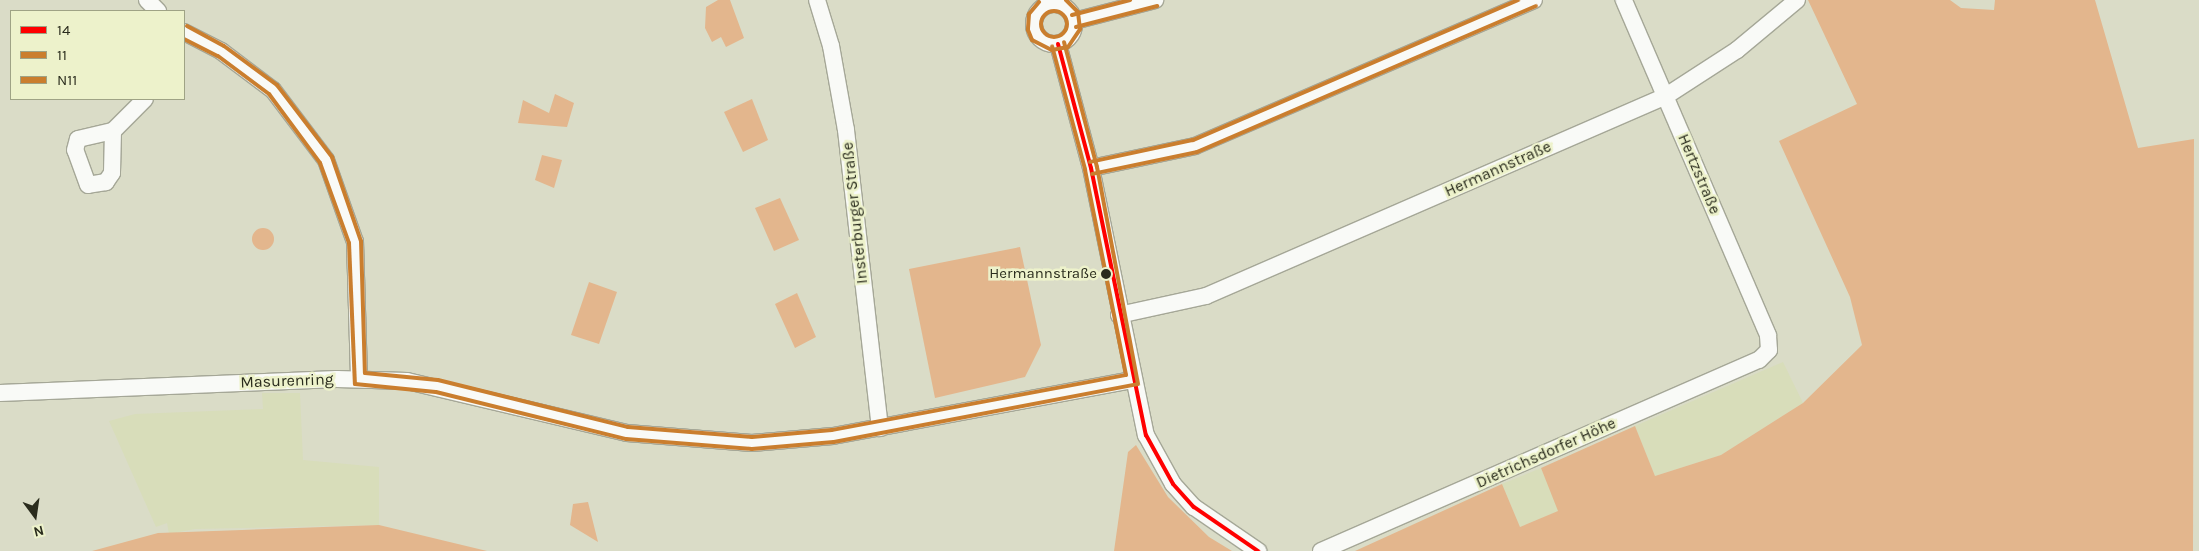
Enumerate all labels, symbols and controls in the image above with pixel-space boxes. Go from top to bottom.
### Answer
legend [10,10,185,100]
text: 14 [57,21,70,39]
text: 11 [57,46,67,64]
text: N11 [57,71,77,89]
street label: Hertzstraße [1673,131,1725,217]
street label: Hermannstraße [1442,137,1554,201]
street label: Insterburger Straße [838,141,872,285]
place label: Hermannstraße [989,265,1097,283]
marker: Hermannstraße [1101,269,1111,279]
street label: Masurenring [240,370,334,392]
street label: Dietrichsdorfer Höhe [1473,414,1619,492]
north arrow [10,491,60,541]
text: N [32,522,46,541]

